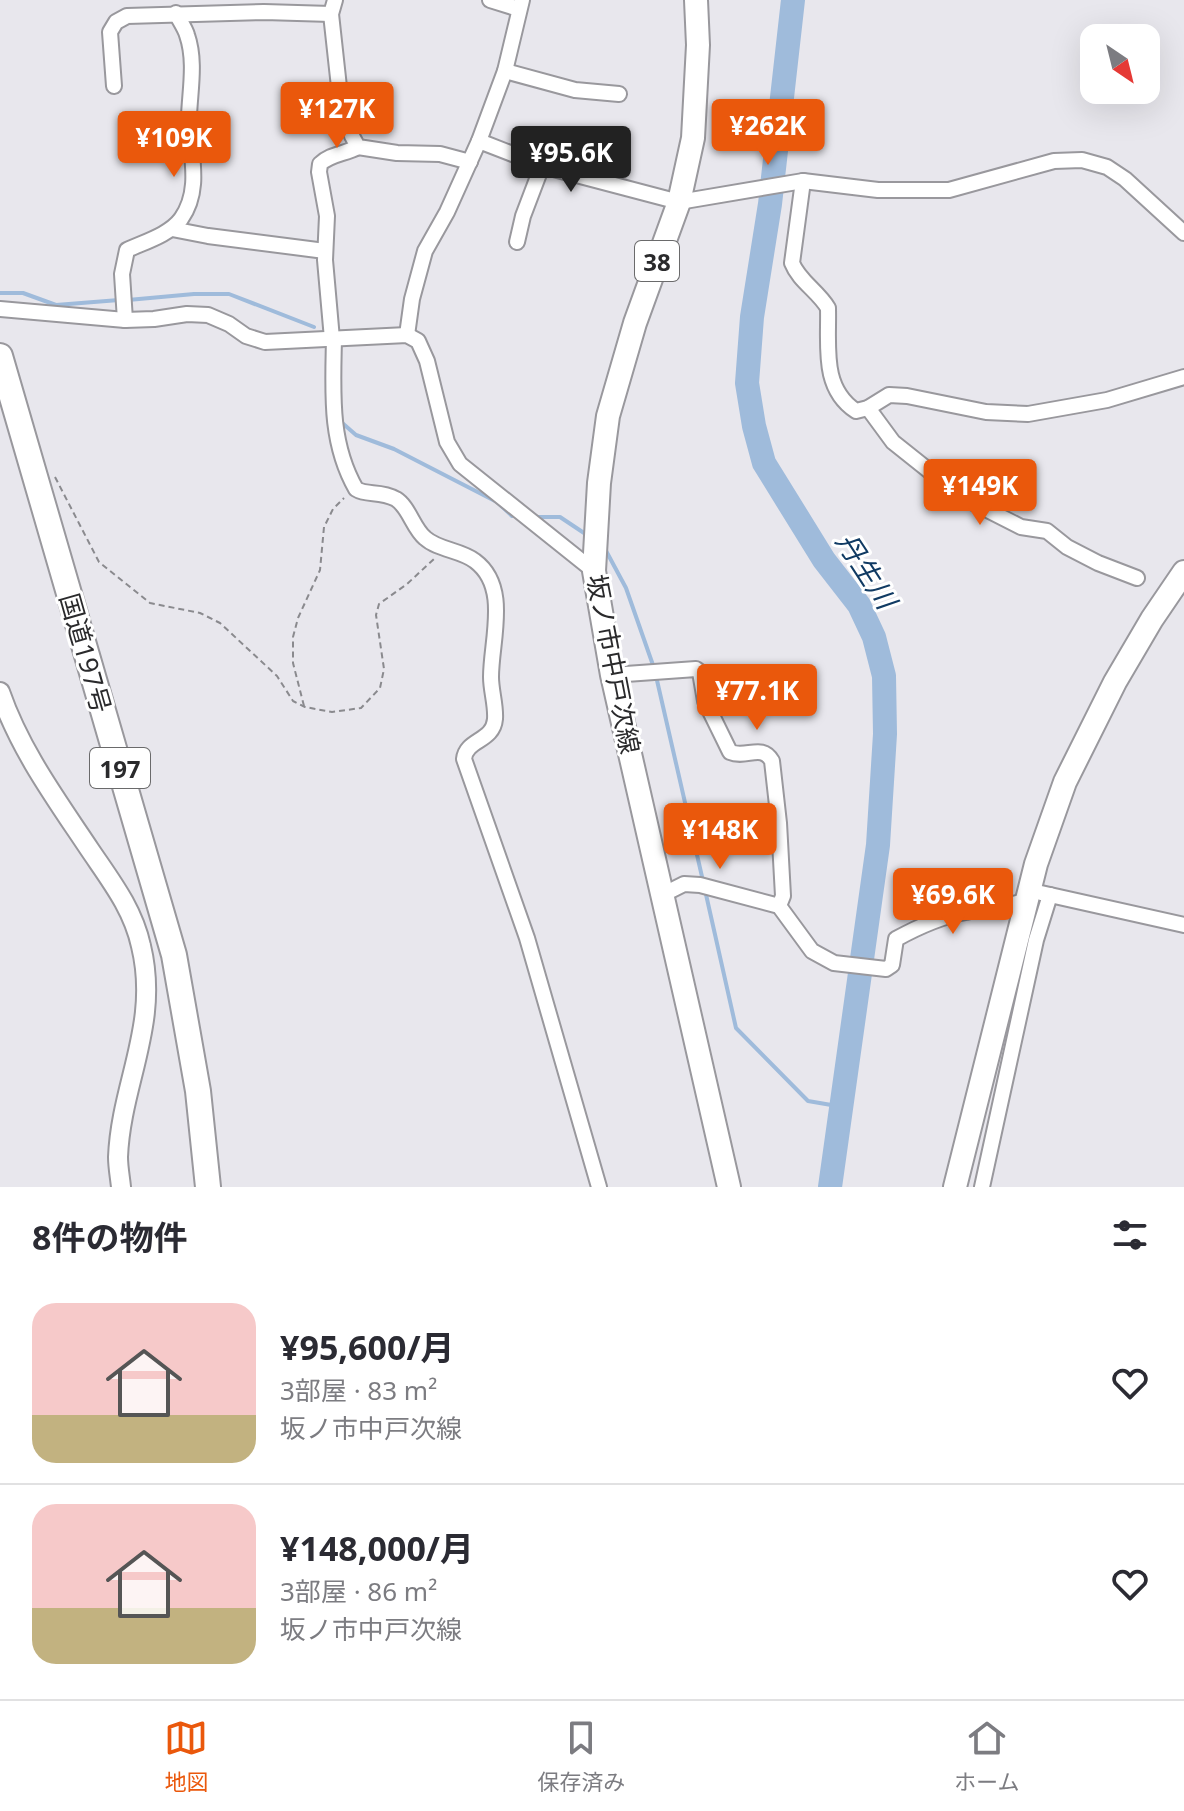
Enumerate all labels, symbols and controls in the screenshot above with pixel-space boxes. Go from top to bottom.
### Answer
north arrow [1080,24,1160,104]
map controls [1080,24,1160,104]
pin: ¥127K [281,82,393,150]
text: ¥127K [299,90,375,126]
pin: ¥262K [712,99,824,167]
text: ¥262K [730,107,806,143]
pin: ¥109K [118,111,230,179]
text: ¥109K [136,119,212,155]
pin: ¥95.6K [506,126,636,194]
text: ¥95.6K [529,134,613,170]
road number: 38 [635,241,679,281]
pin: ¥149K [924,459,1036,527]
text: ¥149K [942,467,1018,503]
water label: 丹生川 [828,524,907,618]
street label: 坂ノ市中戸次線 [579,571,649,757]
street label: 国道197号 [52,589,120,717]
pin: ¥77.1K [692,664,822,732]
text: ¥77.1K [715,672,799,708]
road number: 197 [90,748,150,788]
pin: ¥148K [664,803,776,871]
text: ¥148K [682,811,758,847]
pin: ¥69.6K [888,868,1018,936]
text: ¥69.6K [911,876,995,912]
icon: filters [1108,1213,1152,1257]
text: 8件の物件 [32,1214,187,1260]
text: ¥95,600/月 [280,1324,455,1370]
icon: home [96,1335,192,1431]
icon: heart [1108,1361,1152,1405]
text: 3部屋 · 83 m² [280,1372,437,1408]
text: 坂ノ市中戸次線 [280,1410,462,1446]
text: ¥148,000/月 [280,1525,474,1571]
icon: home [96,1536,192,1632]
icon: heart [1108,1562,1152,1606]
text: 3部屋 · 86 m² [280,1573,437,1609]
text: 坂ノ市中戸次線 [280,1611,462,1647]
tab: 地図 [164,1716,208,1796]
tab: 保存済み [537,1716,625,1796]
tab: ホーム [954,1716,1020,1796]

